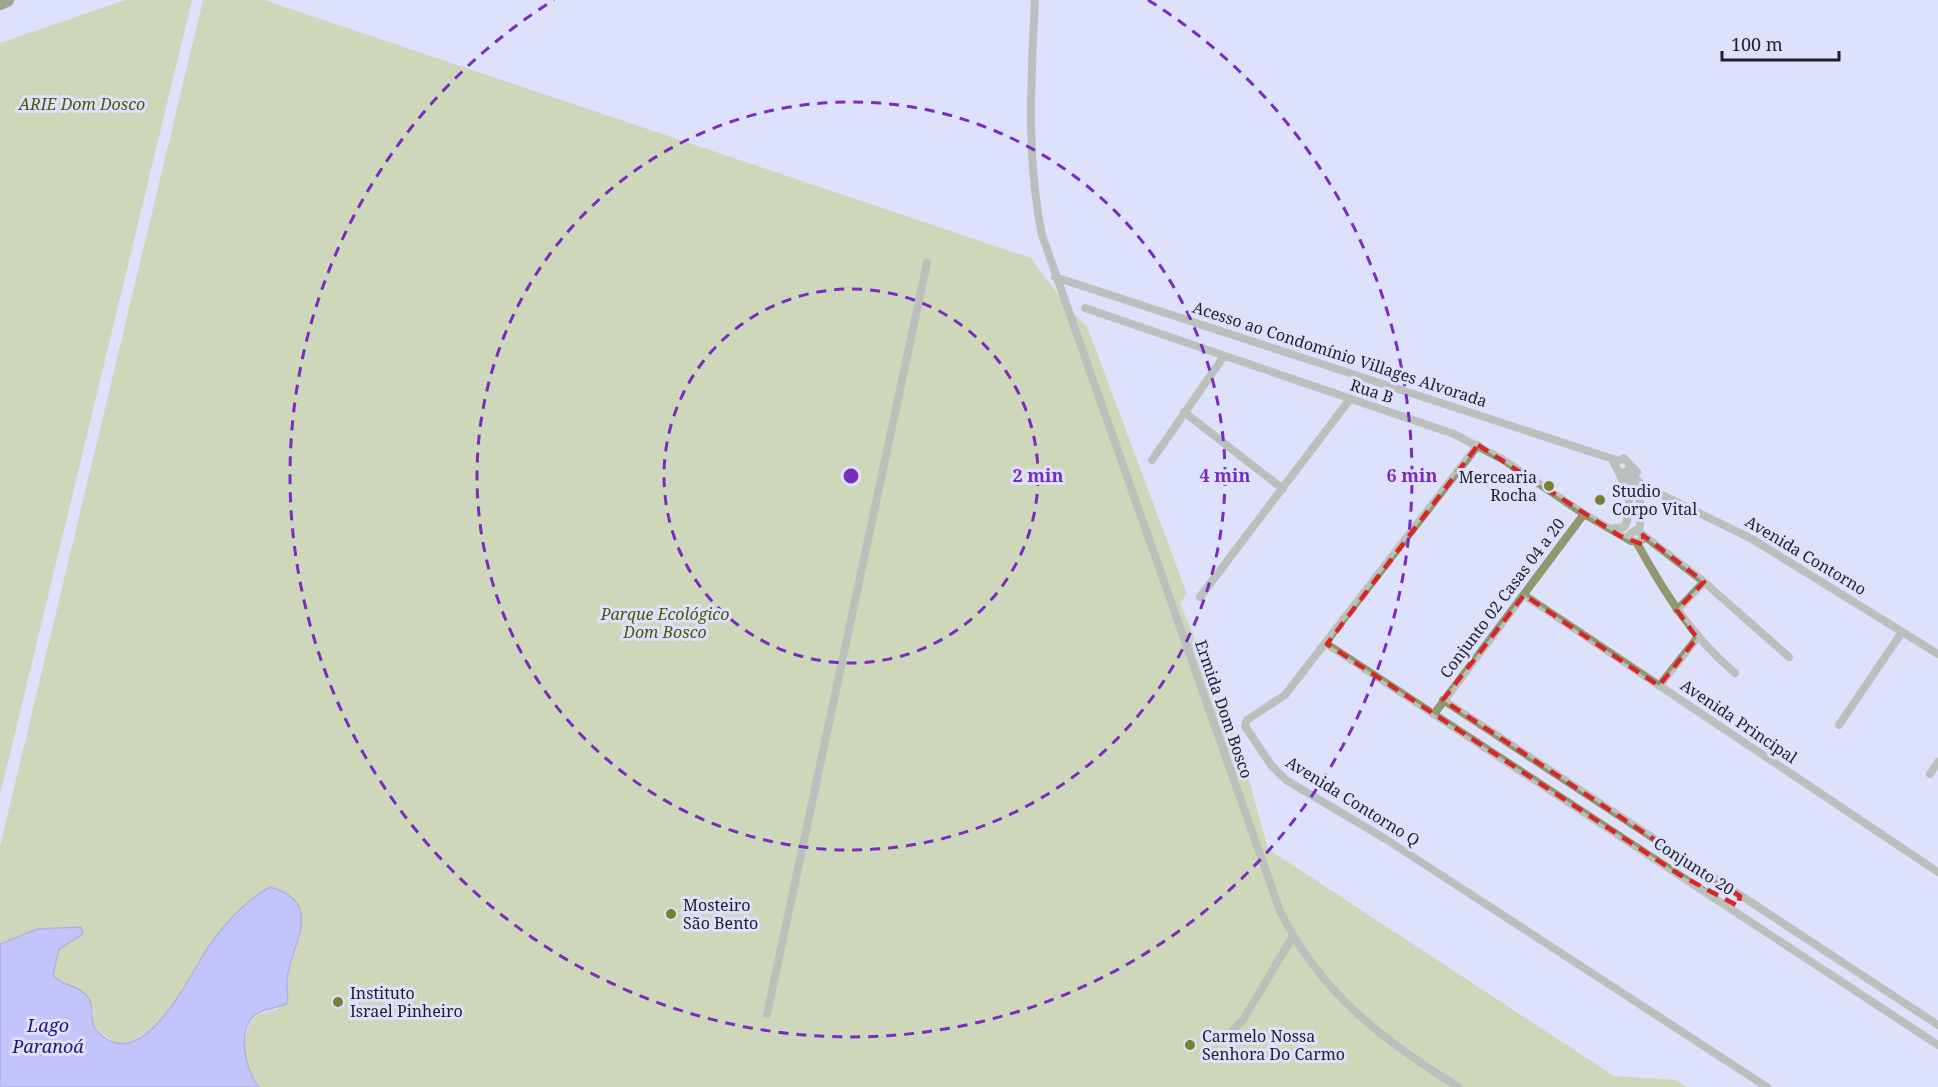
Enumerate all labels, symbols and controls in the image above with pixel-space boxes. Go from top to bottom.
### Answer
scale bar [1722,24,1839,62]
text: 100 m [1731,32,1783,56]
park label: ARIE Dom Dosco [18,93,145,115]
street label: Acesso ao Condomínio Villages Alvorada [1190,296,1490,412]
street label: Rua B [1348,374,1396,408]
text: 2 min [1013,463,1063,487]
text: 4 min [1200,463,1250,487]
text: 6 min [1387,463,1437,487]
centre of rings [841,466,861,486]
place label: Mercearia Rocha [1459,466,1537,506]
marker: Mercearia Rocha [1542,479,1556,493]
place label: Studio Corpo Vital [1612,480,1697,520]
marker: Studio Corpo Vital [1593,493,1607,507]
street label: Avenida Contorno [1741,510,1871,600]
street label: Conjunto 02 Casas 04 a 20 [1434,513,1570,683]
park label: Parque Ecológico Dom Bosco [600,603,729,643]
street label: Ermida Dom Bosco [1190,637,1258,781]
street label: Avenida Principal [1676,674,1802,768]
street label: Avenida Contorno Q [1282,751,1424,851]
street label: Conjunto 20 [1650,832,1738,900]
place label: Mosteiro São Bento [683,894,758,934]
marker: Mosteiro São Bento [664,907,678,921]
place label: Instituto Israel Pinheiro [350,982,463,1022]
marker: Instituto Israel Pinheiro [331,995,345,1009]
water label: Lago Paranoá [11,1013,84,1058]
place label: Carmelo Nossa Senhora Do Carmo [1202,1025,1345,1065]
marker: Carmelo Nossa Senhora Do Carmo [1183,1038,1197,1052]

